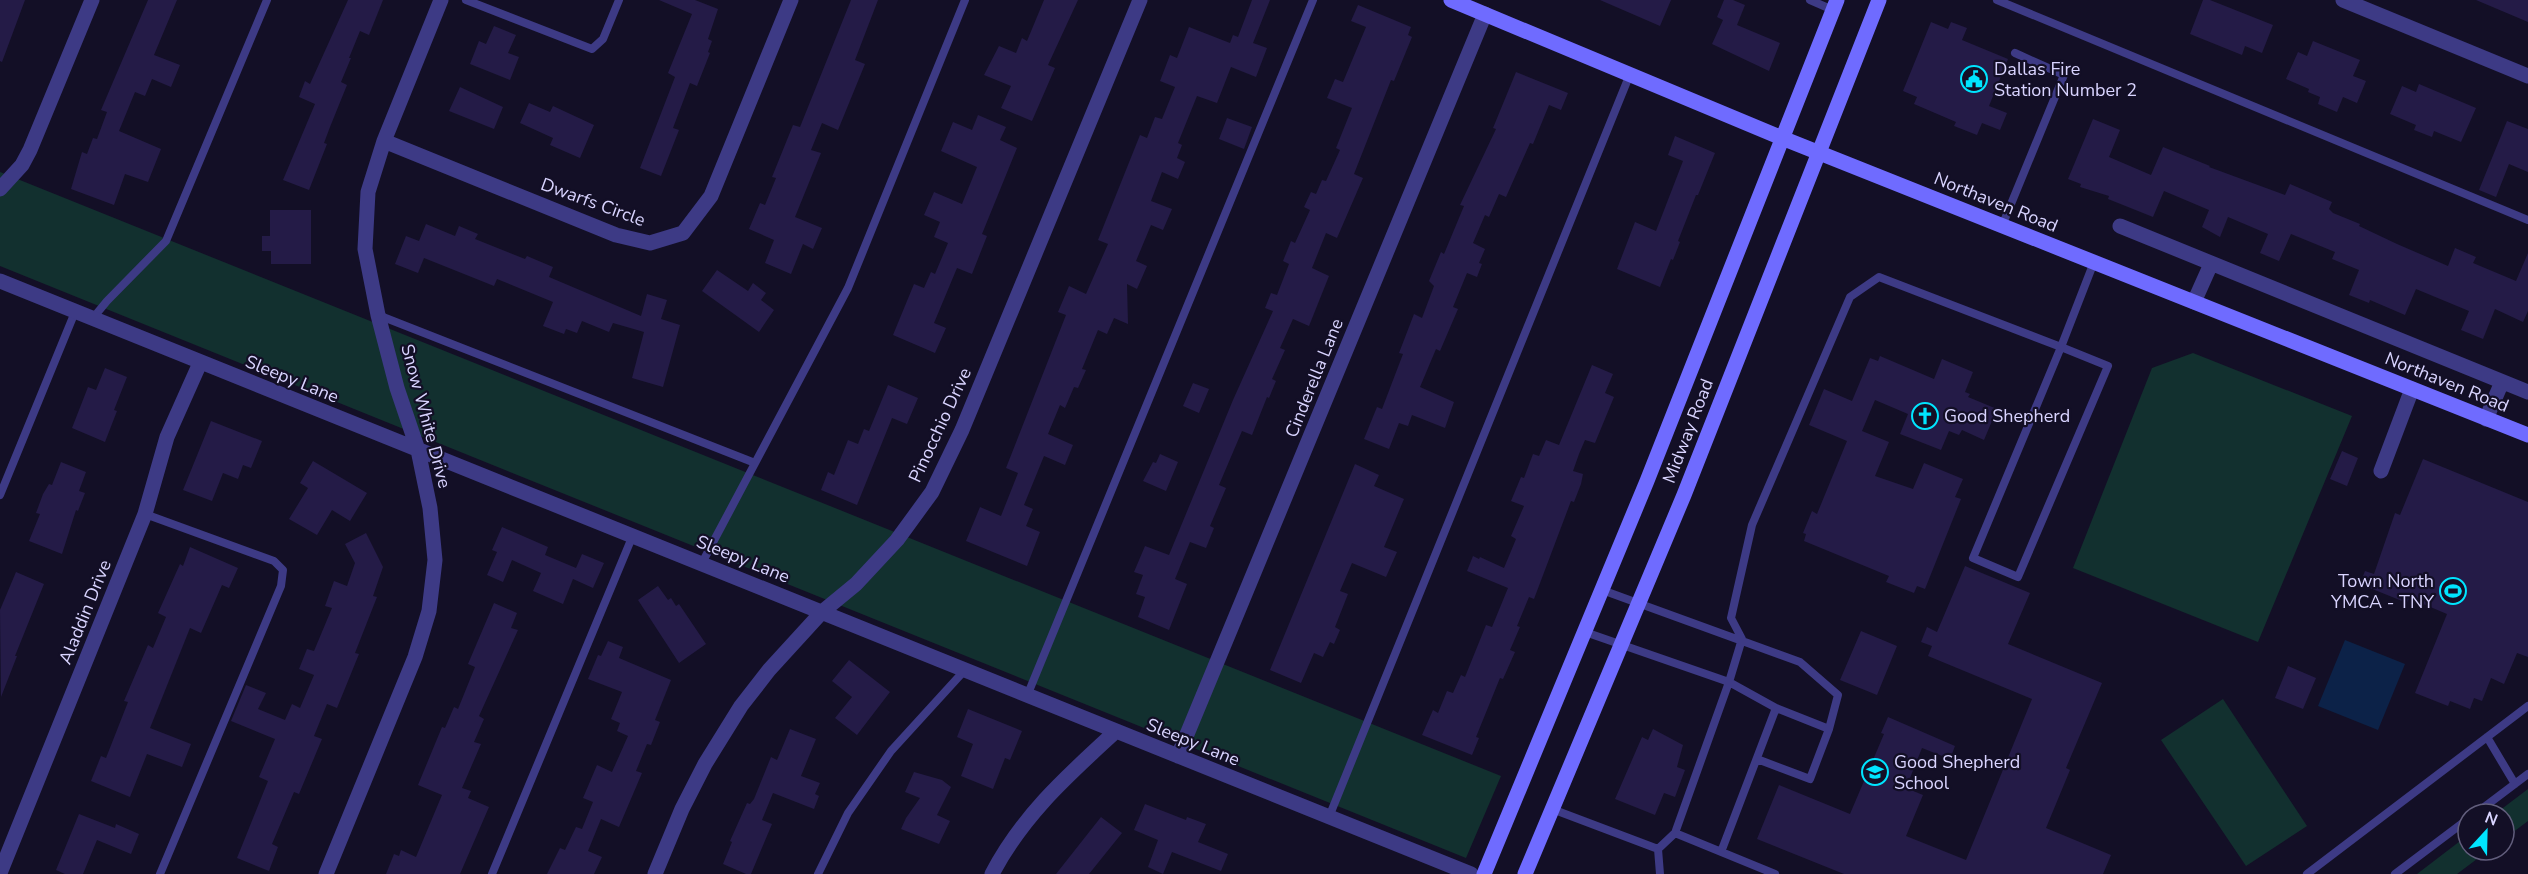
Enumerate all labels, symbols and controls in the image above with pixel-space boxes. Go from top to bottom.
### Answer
place label: Dallas Fire Station Number 2 [1994,57,2137,102]
public building icon: Dallas Fire Station Number 2 [1959,64,1989,94]
street label: Northaven Road [1930,166,2062,238]
street label: Dwarfs Circle [537,172,649,232]
street label: Cinderella Lane [1279,315,1349,441]
street label: Snow White Drive [395,341,457,491]
street label: Northaven Road [2381,346,2513,418]
street label: Sleepy Lane [242,349,342,409]
street label: Pinocchio Drive [903,364,977,486]
street label: Midway Road [1657,375,1719,487]
church icon: Good Shepherd [1910,401,1940,431]
place label: Good Shepherd [1944,404,2070,428]
street label: Sleepy Lane [693,529,793,589]
street label: Aladdin Drive [53,556,117,668]
place label: Town North YMCA - TNY [2330,569,2434,614]
sports icon: Town North YMCA - TNY [2438,576,2468,606]
street label: Sleepy Lane [1143,712,1243,772]
place label: Good Shepherd School [1894,750,2020,795]
school or university icon: Good Shepherd School [1860,757,1890,787]
north arrow [2456,802,2516,862]
text: N [2482,807,2501,831]

